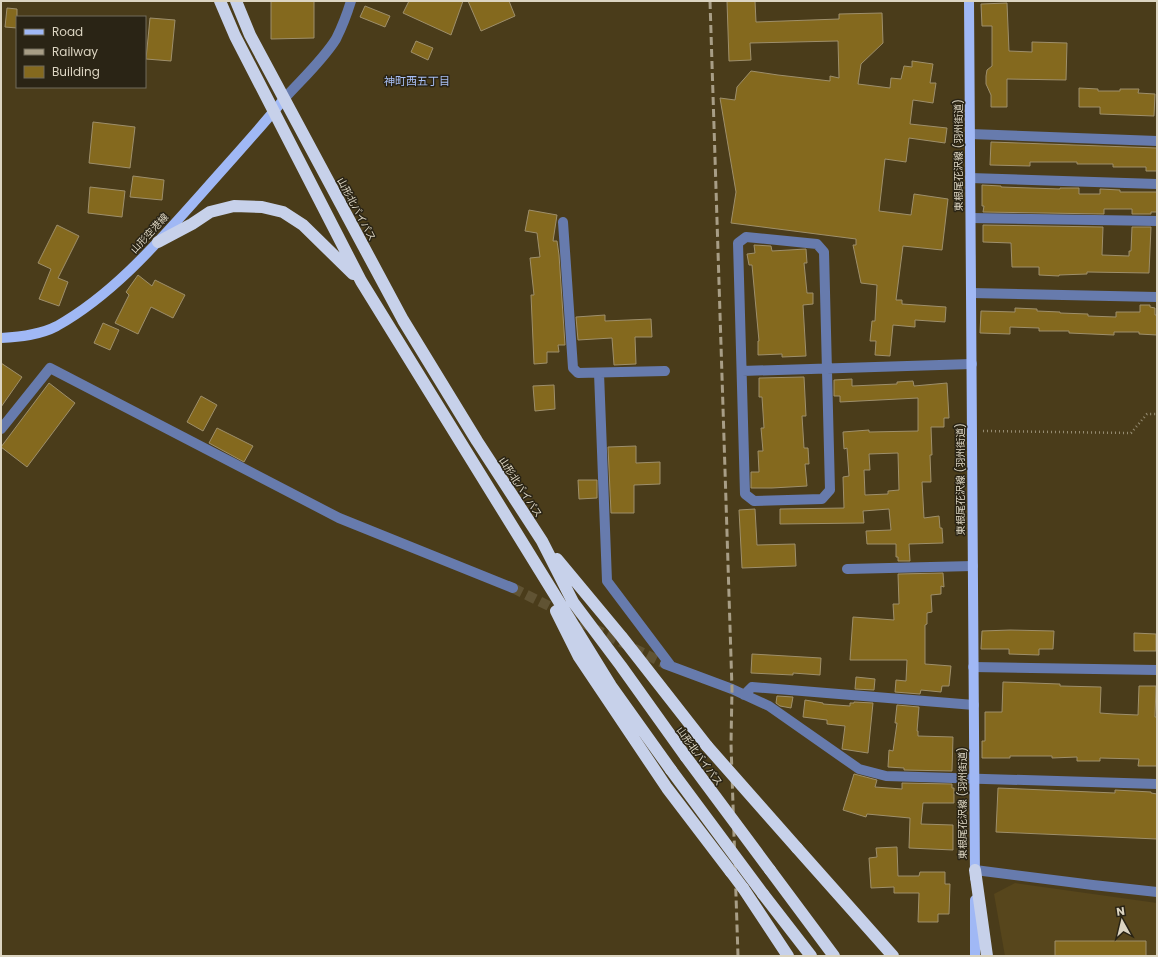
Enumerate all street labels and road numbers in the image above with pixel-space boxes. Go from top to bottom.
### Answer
street label: 東根尾花沢線 (羽州街道) [951,99,966,211]
street label: 山形北バイパス [334,175,380,244]
street label: 山形空港線 [127,210,172,257]
street label: 東根尾花沢線 (羽州街道) [953,423,968,535]
street label: 山形北バイパス [495,454,546,521]
street label: 山形北バイパス [673,724,726,789]
street label: 東根尾花沢線 (羽州街道) [955,747,970,859]

